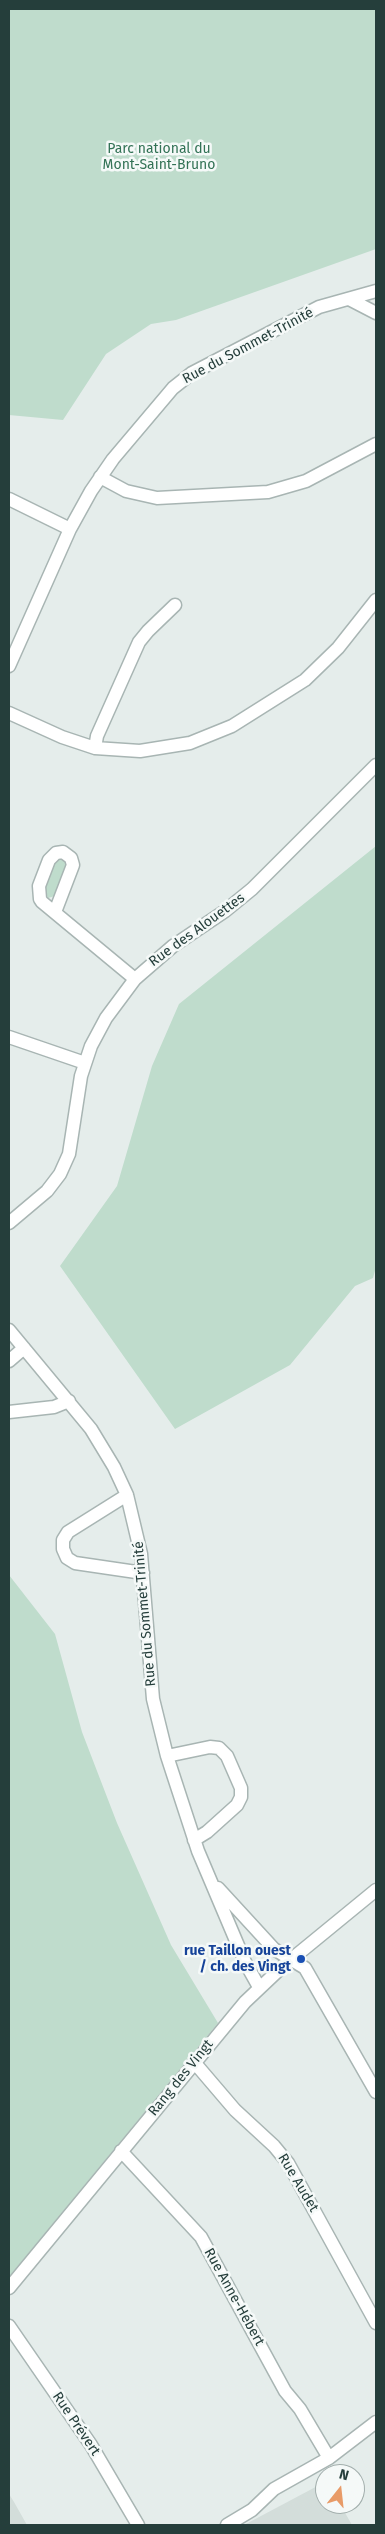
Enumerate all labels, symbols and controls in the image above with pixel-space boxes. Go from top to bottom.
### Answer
park label: Parc national du Mont-Saint-Bruno [103,141,215,174]
street label: Rue du Sommet-Trinité [180,304,316,388]
street label: Rue des Alouettes [146,890,248,970]
street label: Rue du Sommet-Trinité [130,1541,160,1687]
place label: rue Taillon ouest / ch. des Vingt [184,1943,291,1975]
marker: rue Taillon ouest / ch. des Vingt [295,1953,307,1965]
street label: Rang des Vingt [145,2036,217,2120]
street label: Rue Audet [274,2151,322,2215]
street label: Rue Anne-Hébert [200,2245,268,2349]
street label: Rue Prévert [49,2389,103,2459]
north arrow [315,2464,365,2514]
text: N [337,2466,351,2485]

